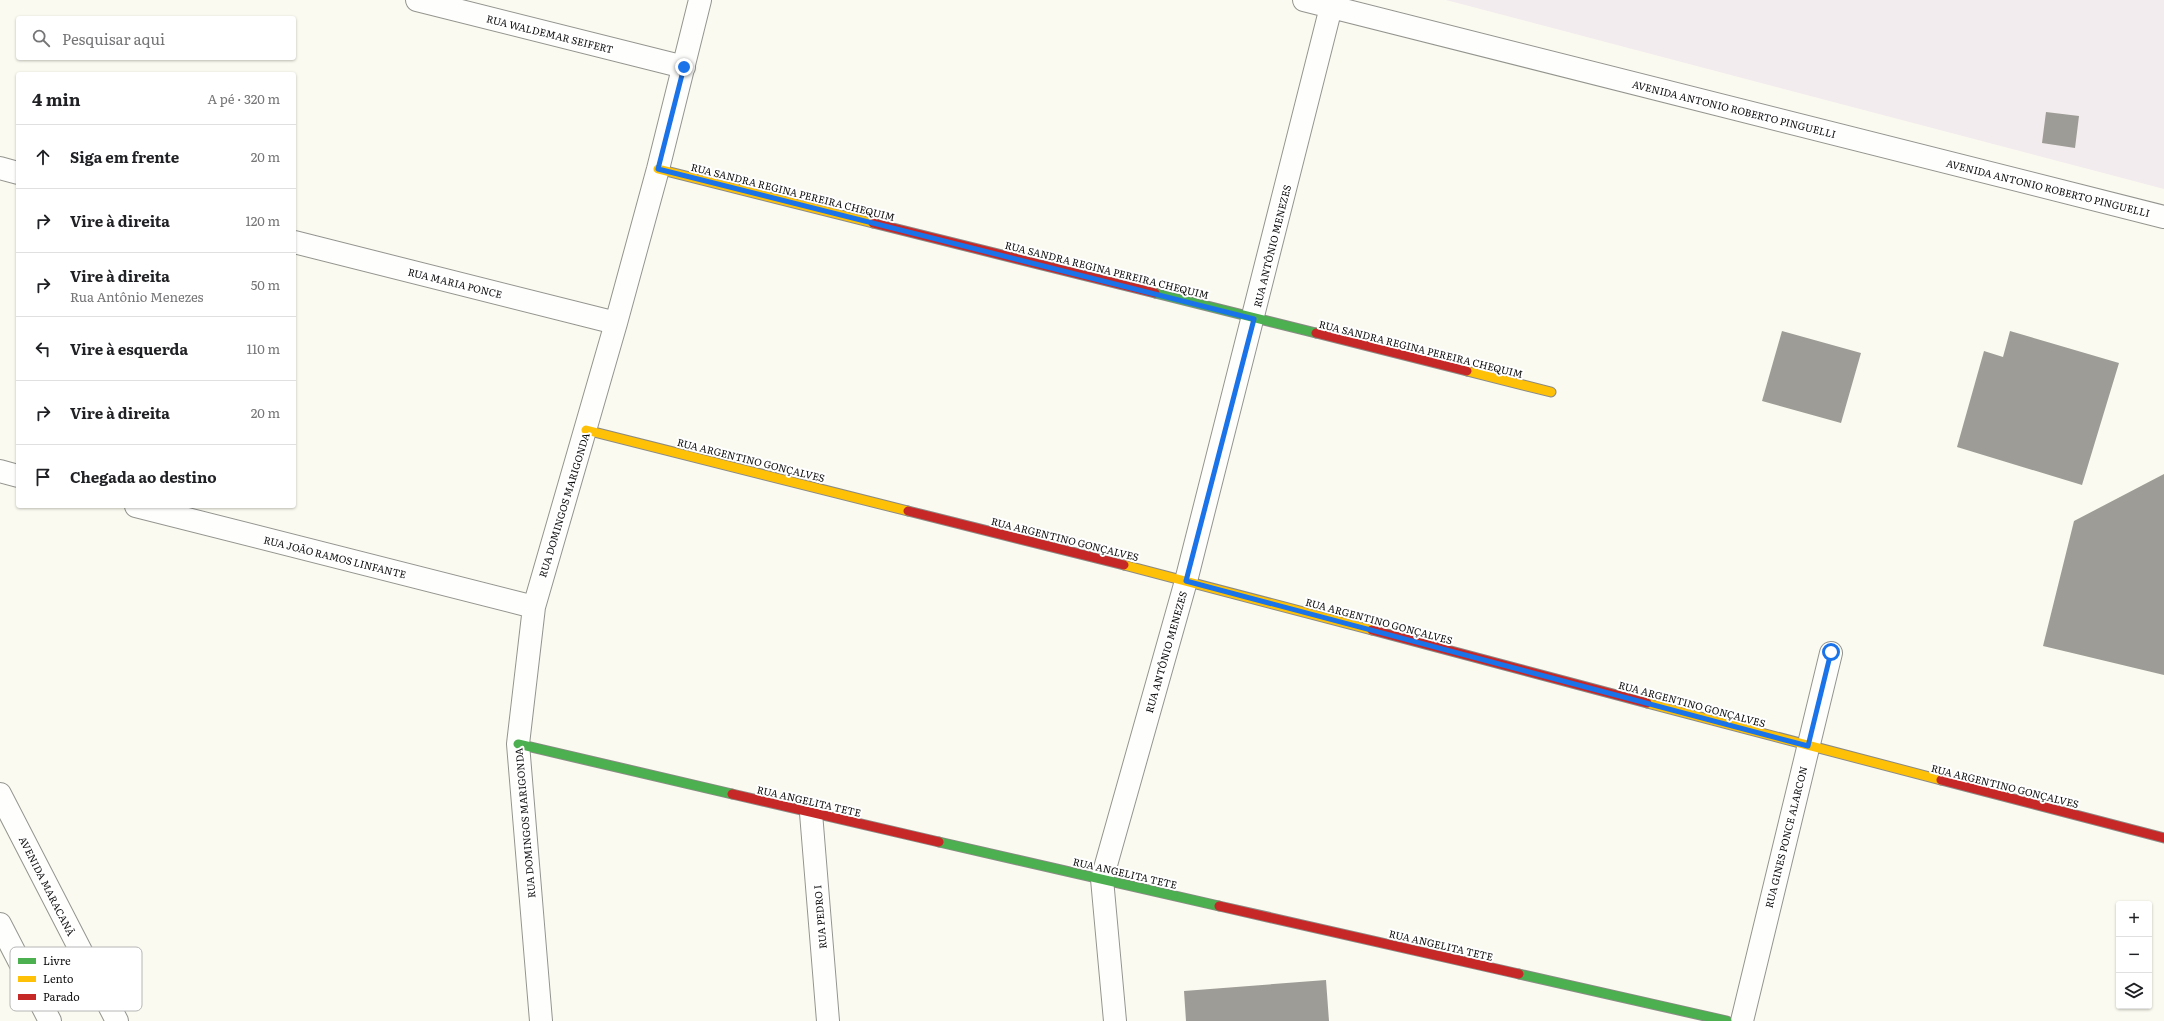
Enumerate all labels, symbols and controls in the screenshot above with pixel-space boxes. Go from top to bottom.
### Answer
street label: RUA WALDEMAR SEIFERT [485,10,615,57]
search box [16,16,296,60]
icon: search [30,27,52,49]
text: Pesquisar aqui [62,27,165,50]
route end [675,58,693,76]
street label: AVENIDA ANTONIO ROBERTO PINGUELLI [1631,76,1838,141]
text: 4 min [32,86,81,111]
text: A pé · 320 m [208,89,280,108]
text: Siga em frente [70,145,179,168]
icon: ahead [32,146,54,168]
text: 20 m [251,147,280,166]
street label: AVENIDA ANTONIO ROBERTO PINGUELLI [1945,155,2152,220]
street label: RUA SANDRA REGINA PEREIRA CHEQUIM [690,159,897,224]
street label: RUA ANTÔNIO MENEZES [1249,183,1294,309]
text: Vire à direita [70,209,170,232]
icon: right [32,210,54,232]
text: 120 m [245,211,280,230]
street label: RUA SANDRA REGINA PEREIRA CHEQUIM [1004,237,1211,302]
text: Vire à direita [70,264,170,287]
street label: RUA MARIA PONCE [406,264,504,301]
icon: right [32,274,54,296]
text: 50 m [251,275,280,294]
text: Rua Antônio Menezes [70,287,203,306]
street label: RUA SANDRA REGINA PEREIRA CHEQUIM [1318,316,1525,381]
text: Vire à esquerda [70,337,188,360]
icon: left [32,338,54,360]
text: 110 m [247,339,280,358]
text: Vire à direita [70,401,170,424]
icon: right [32,402,54,424]
text: 20 m [251,403,280,422]
street label: RUA DOMINGOS MARIGONDA [534,430,593,579]
street label: RUA ARGENTINO GONÇALVES [676,434,827,485]
text: Chegada ao destino [70,465,217,488]
icon: arrive [32,466,54,488]
street label: RUA ARGENTINO GONÇALVES [990,513,1141,564]
street label: RUA JOÃO RAMOS LINFANTE [262,532,408,581]
street label: RUA ANTÔNIO MENEZES [1141,589,1190,714]
street label: RUA ARGENTINO GONÇALVES [1304,594,1454,647]
route start [1822,643,1840,661]
street label: RUA ARGENTINO GONÇALVES [1617,677,1767,730]
street label: RUA DOMINGOS MARIGONDA [510,747,539,899]
street label: RUA ARGENTINO GONÇALVES [1930,760,2081,811]
street label: RUA GINES PONCE ALARCON [1761,764,1810,909]
street label: RUA ANGELITA TETE [756,781,863,820]
street label: AVENIDA MARACANÃ [16,833,79,939]
street label: RUA ANGELITA TETE [1072,853,1179,892]
street label: RUA PEDRO I [809,885,830,950]
map controls [2116,901,2152,1009]
button: + [2116,901,2152,937]
street label: RUA ANGELITA TETE [1388,925,1495,964]
button: − [2116,937,2152,973]
legend [10,947,142,1011]
text: Livre [43,952,71,968]
text: Lento [43,970,73,986]
button: layers [2116,973,2152,1009]
text: Parado [43,988,80,1004]

